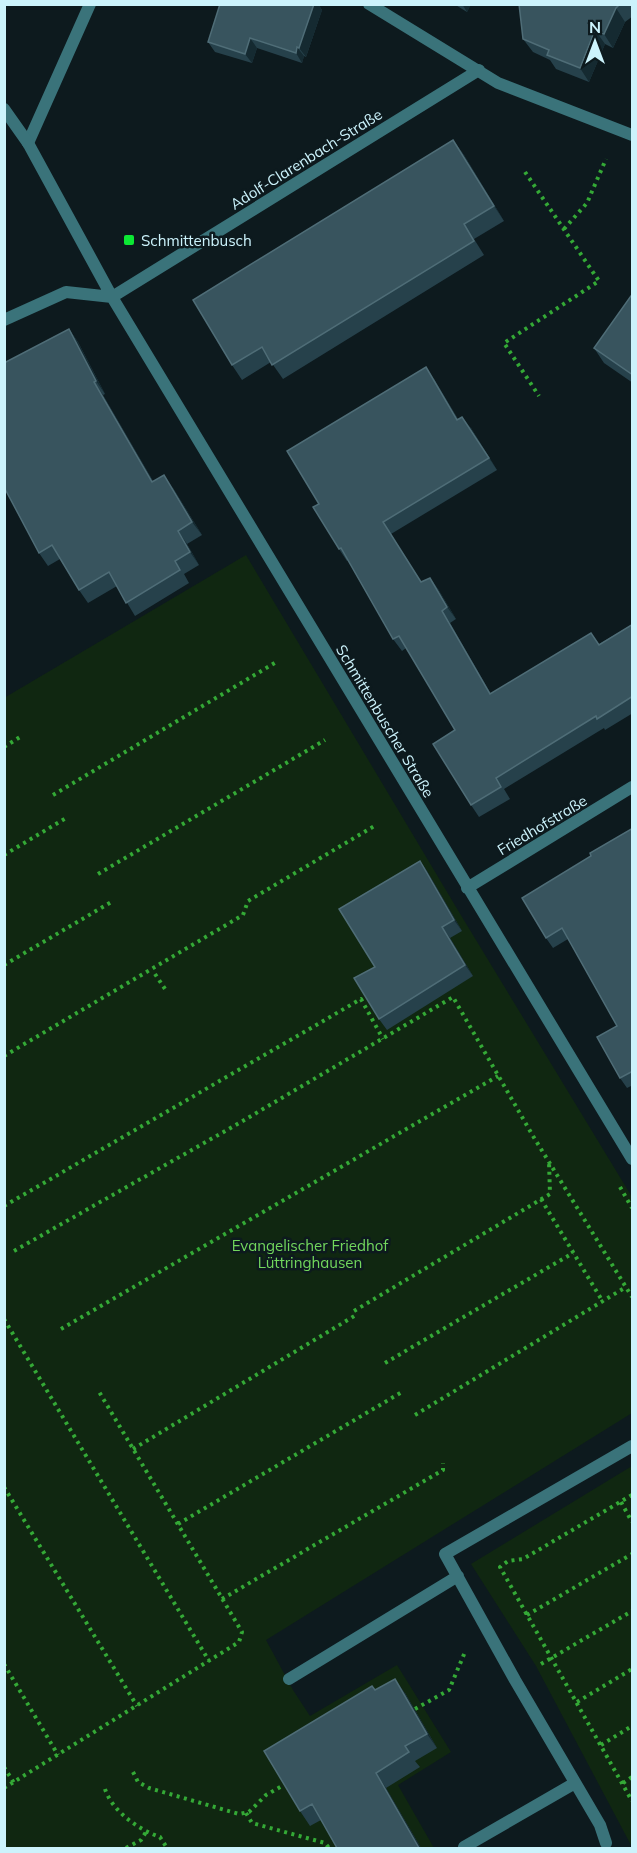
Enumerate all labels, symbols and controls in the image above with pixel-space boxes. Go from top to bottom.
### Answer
north arrow [565,12,625,72]
text: N [589,17,601,37]
street label: Adolf-Clarenbach-Straße [227,104,385,214]
place label: Schmittenbusch [141,231,252,250]
marker: Schmittenbusch [122,233,136,247]
street label: Schmittenbuscher Straße [332,641,438,801]
street label: Friedhofstraße [494,791,590,859]
park label: Evangelischer Friedhof Lüttringhausen [232,1236,389,1272]

